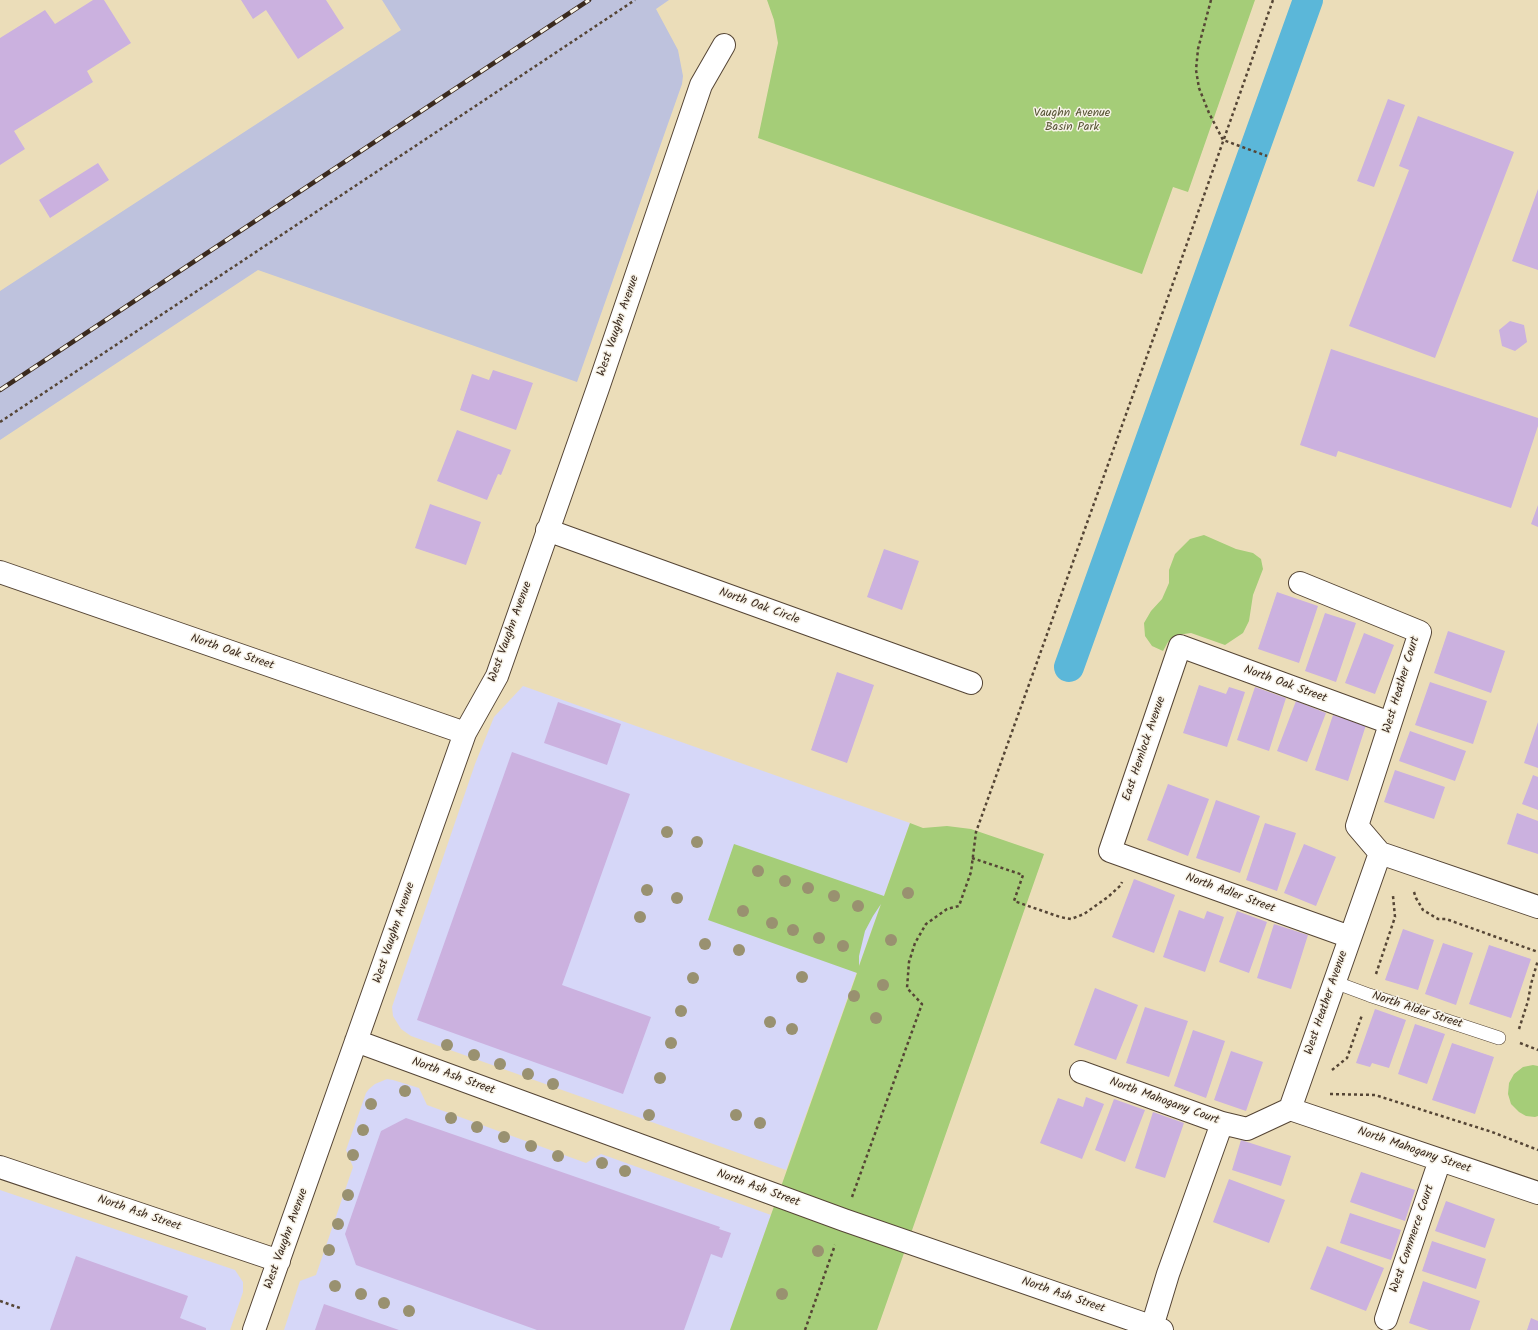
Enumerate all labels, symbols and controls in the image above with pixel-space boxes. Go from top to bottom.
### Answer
park label: Vaughn Avenue Basin Park [1034,107,1110,135]
street label: West Vaughn Avenue [595,274,643,378]
street label: West Vaughn Avenue [486,580,536,684]
street label: North Oak Circle [717,586,801,628]
street label: North Oak Street [188,632,276,674]
street label: West Heather Court [1380,635,1424,735]
street label: North Oak Street [1242,663,1328,707]
street label: East Hemlock Avenue [1120,695,1170,803]
street label: North Adler Street [1183,871,1277,917]
street label: West Vaughn Avenue [371,881,419,985]
street label: West Heather Avenue [1302,949,1352,1057]
street label: North Alder Street [1370,990,1464,1032]
street label: North Ash Street [409,1055,497,1099]
street label: North Mahogany Court [1107,1075,1221,1129]
street label: North Mahogany Street [1355,1125,1473,1177]
street label: North Ash Street [714,1167,802,1211]
street label: West Commerce Court [1388,1183,1438,1295]
street label: West Vaughn Avenue [262,1187,312,1291]
street label: North Ash Street [95,1193,183,1235]
street label: North Ash Street [1019,1275,1107,1317]

